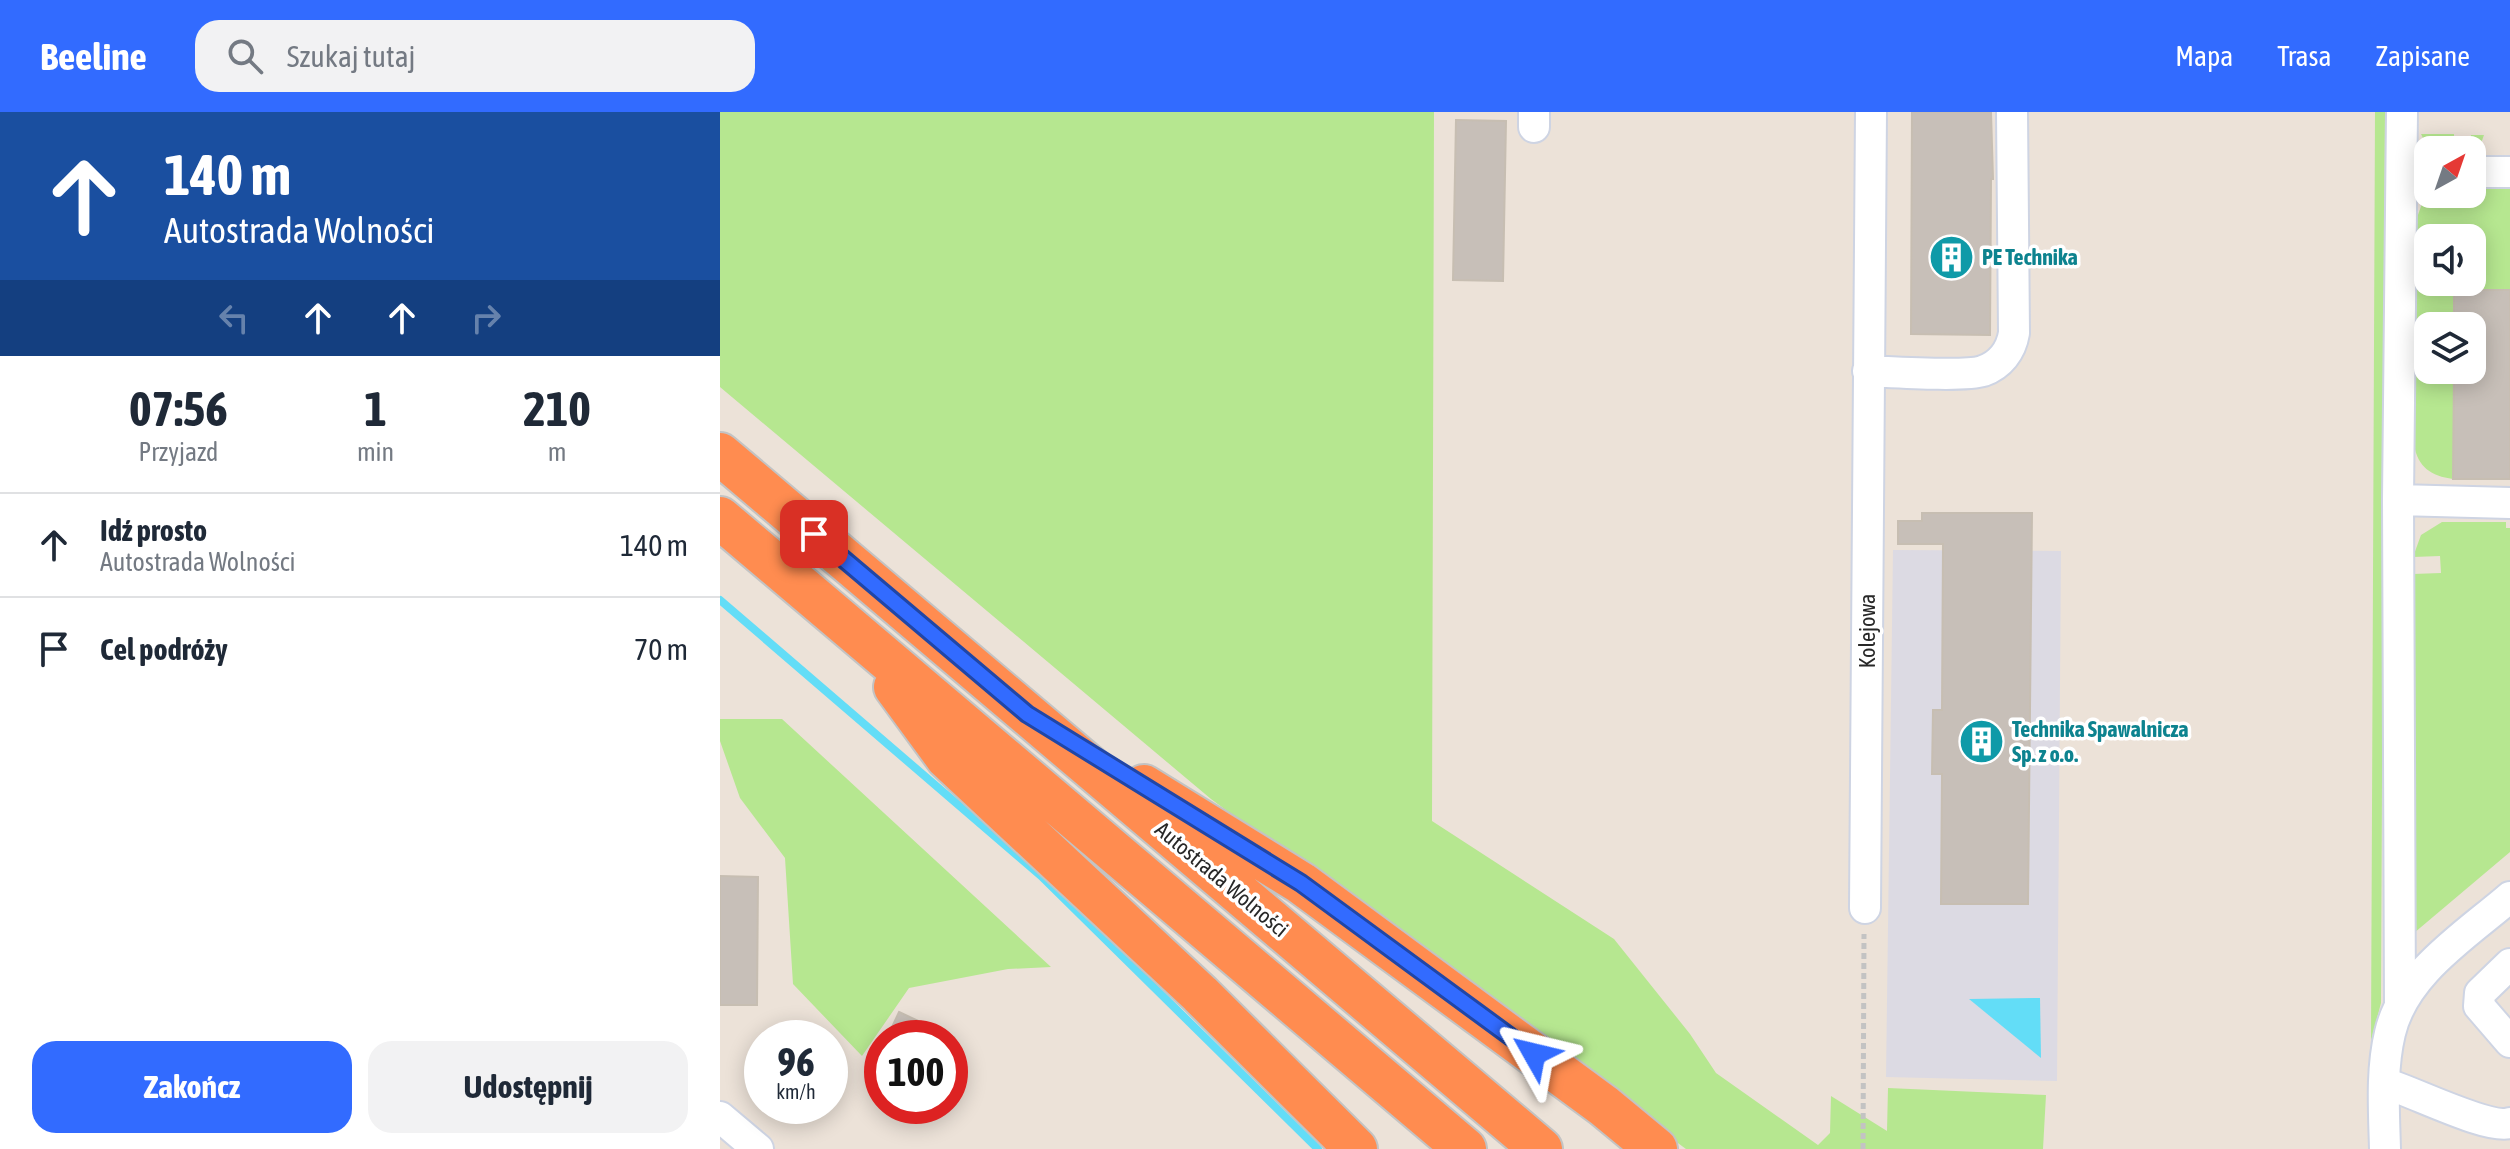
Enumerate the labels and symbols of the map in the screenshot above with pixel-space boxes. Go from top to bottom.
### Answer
north arrow [2414,136,2486,208]
building icon: PE Technika [1927,233,1975,281]
place label: PE Technika [1982,244,2078,270]
pin [780,500,848,568]
street label: Kolejowa [1854,594,1880,668]
place label: Technika Spawalnicza Sp. z o.o. [2012,716,2189,767]
building icon: Technika Spawalnicza Sp. z o.o. [1957,718,2005,766]
street label: Autostrada Wolności [1150,816,1294,942]
position arrow [1492,1012,1576,1096]
speed limit sign: 100 [864,1020,968,1124]

